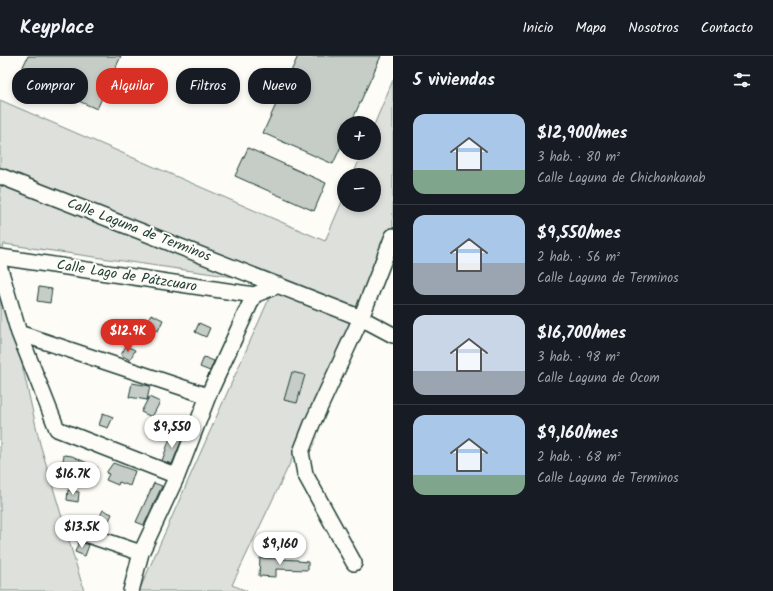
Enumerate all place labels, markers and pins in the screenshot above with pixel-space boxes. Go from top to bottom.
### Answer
pin: $12.9K [95,319,161,353]
pin: $9,550 [139,415,205,449]
pin: $16.7K [40,462,106,496]
pin: $13.5K [49,515,115,549]
pin: $9,160 [247,532,313,566]

